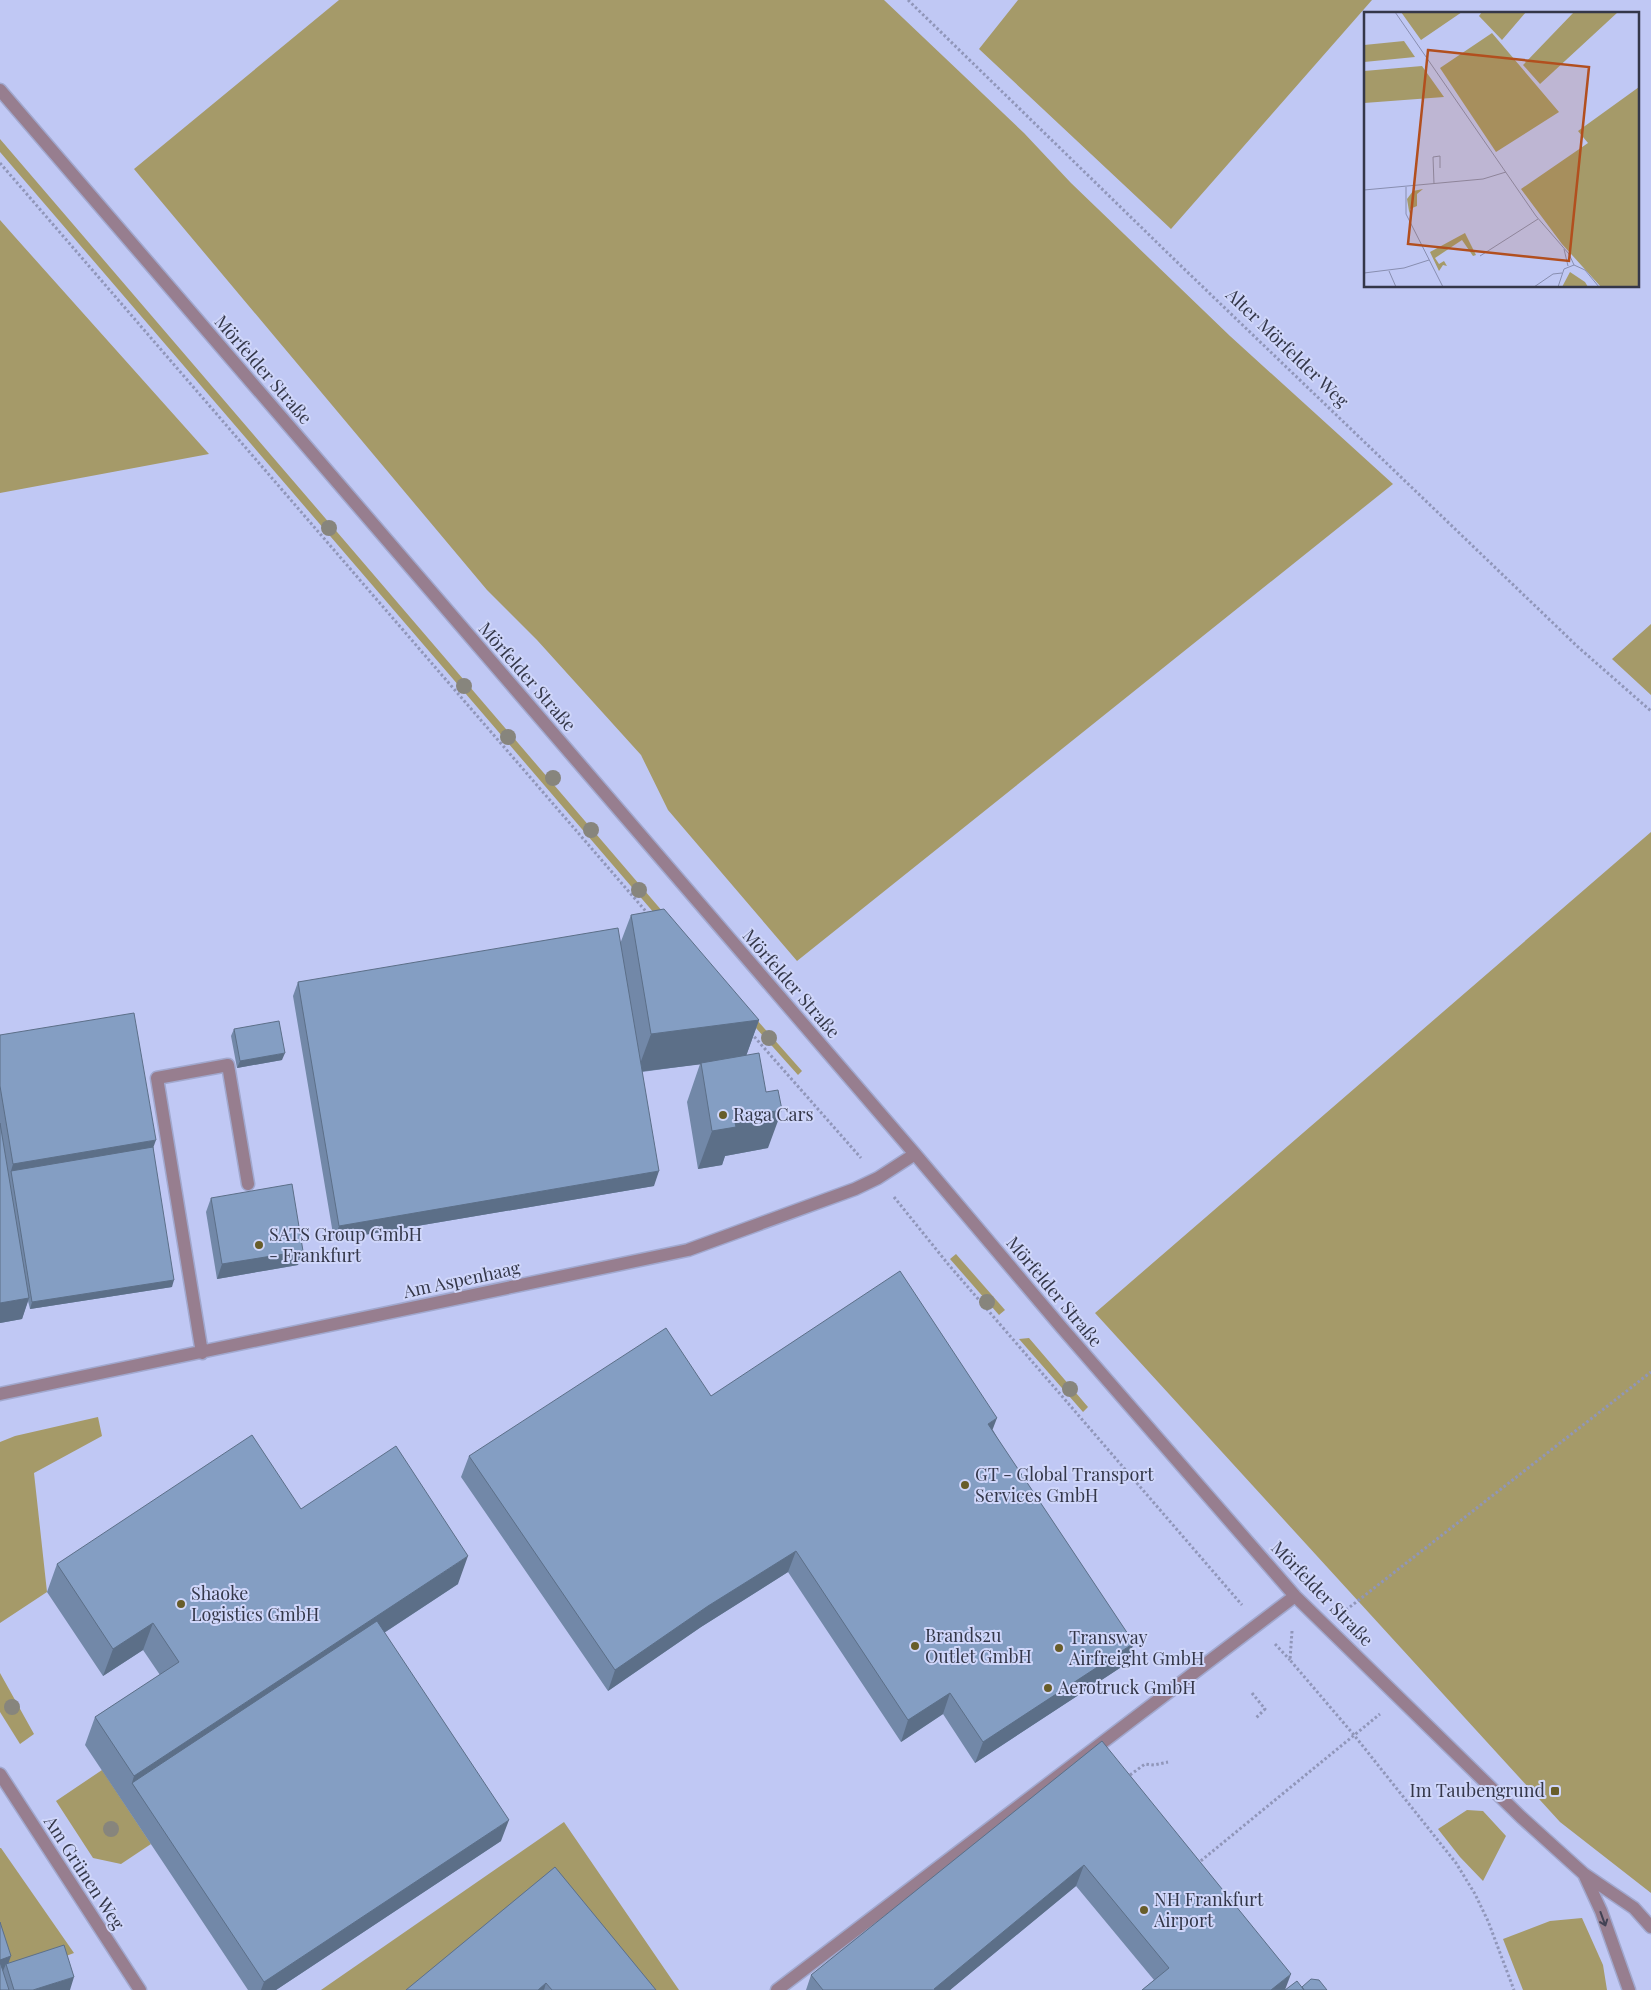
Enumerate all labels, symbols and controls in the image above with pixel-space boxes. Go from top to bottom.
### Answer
inset map [1364,12,1638,288]
street label: Alter Mörfelder Weg [1220,282,1355,412]
street label: Mörfelder Straße [210,310,318,429]
street label: Mörfelder Straße [474,617,582,736]
street label: Mörfelder Straße [738,924,846,1043]
place label: Raga Cars [733,1102,814,1126]
marker: Raga Cars [717,1109,729,1121]
place label: SATS Group GmbH - Frankfurt [269,1222,422,1267]
street label: Mörfelder Straße [1001,1231,1108,1352]
marker: SATS Group GmbH - Frankfurt [253,1239,265,1251]
street label: Am Aspenhaag [400,1255,523,1303]
place label: GT - Global Transport Services GmbH [975,1462,1154,1507]
marker: GT - Global Transport Services GmbH [959,1479,971,1491]
street label: Mörfelder Straße [1266,1536,1379,1651]
place label: Shaoke Logistics GmbH [191,1581,319,1626]
marker: Shaoke Logistics GmbH [175,1598,187,1610]
place label: Brands2u Outlet GmbH [925,1623,1032,1668]
place label: Transway Airfreight GmbH [1068,1625,1204,1670]
marker: Brands2u Outlet GmbH [909,1640,921,1652]
marker: Transway Airfreight GmbH [1053,1642,1065,1654]
place label: Aerotruck GmbH [1057,1675,1196,1699]
marker: Aerotruck GmbH [1042,1682,1054,1694]
place label: Im Taubengrund [1410,1778,1546,1802]
marker: Im Taubengrund [1549,1785,1561,1797]
street label: Am Grünen Weg [39,1810,131,1934]
place label: NH Frankfurt Airport [1153,1887,1264,1932]
marker: NH Frankfurt Airport [1138,1904,1150,1916]
one-way arrow [1599,1910,1608,1926]

